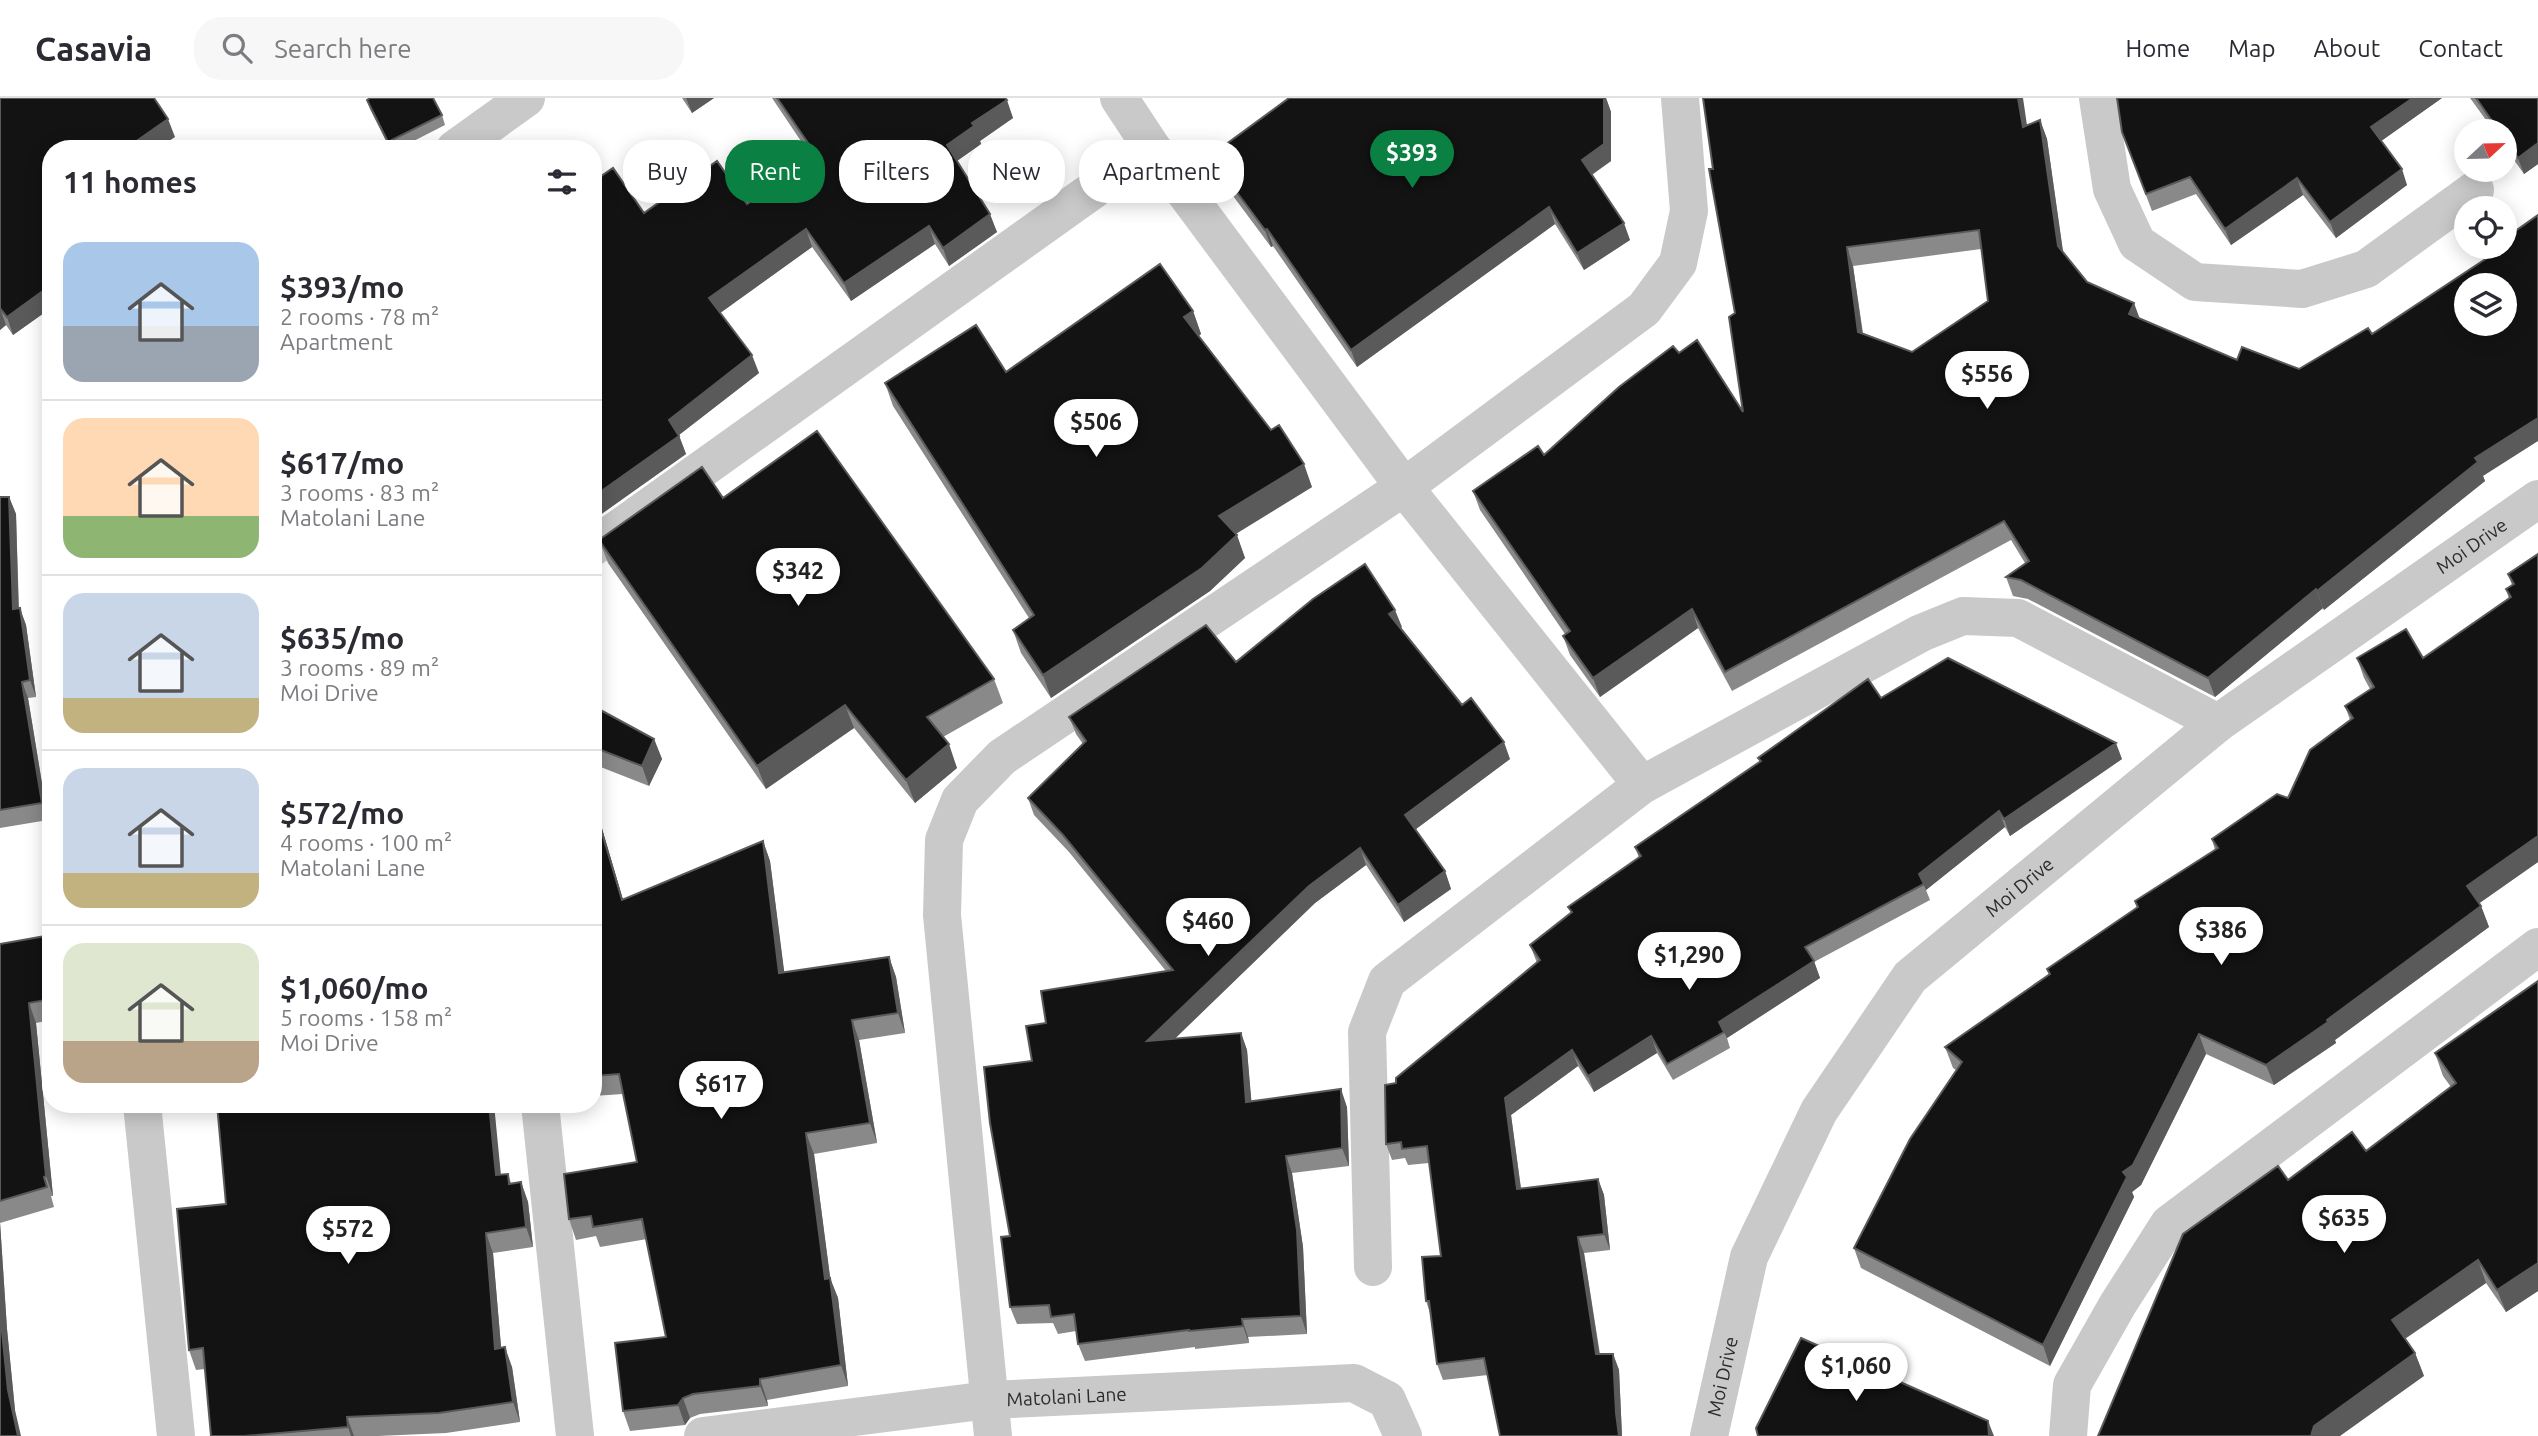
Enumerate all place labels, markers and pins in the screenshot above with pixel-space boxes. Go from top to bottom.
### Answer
pin: $393 [1371,130,1453,190]
pin: $556 [1946,352,2028,411]
pin: $506 [1055,400,1137,459]
pin: $342 [757,548,839,608]
pin: $460 [1167,898,1249,958]
pin: $386 [2180,908,2262,967]
pin: $1,290 [1632,932,1746,992]
pin: $617 [680,1062,762,1121]
pin: $635 [2303,1196,2385,1255]
pin: $572 [307,1206,389,1266]
pin: $1,060 [1799,1344,1913,1403]

